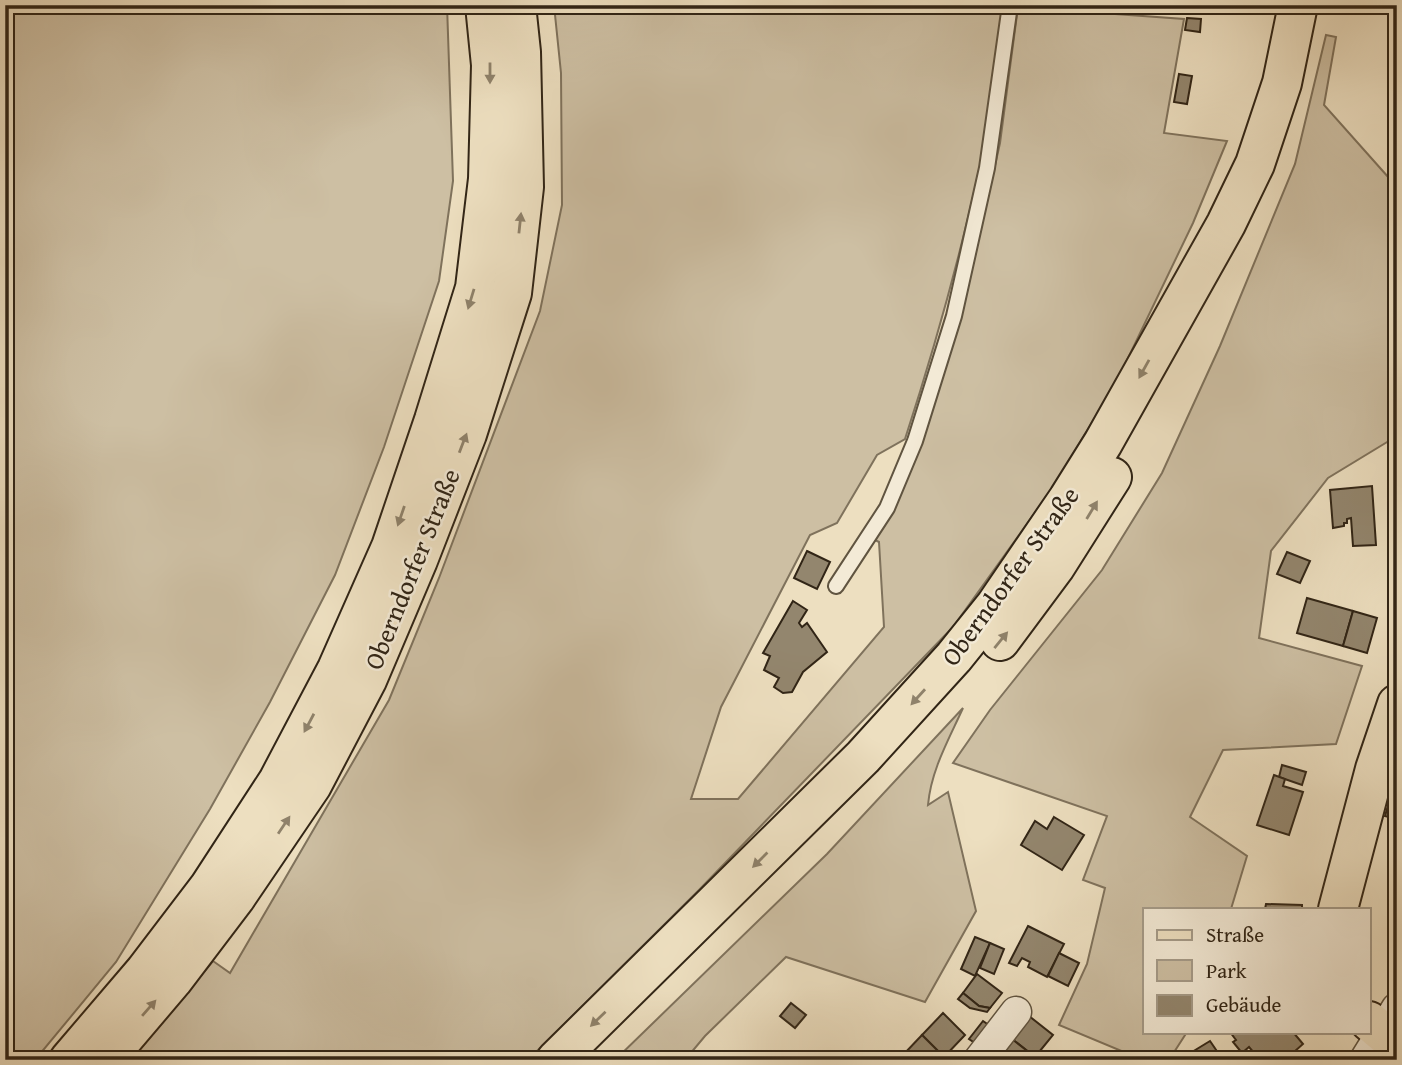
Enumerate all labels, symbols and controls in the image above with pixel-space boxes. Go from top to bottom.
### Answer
one-way arrow [484,62,496,84]
one-way arrow [515,212,526,234]
one-way arrow [466,289,476,310]
one-way arrow [1138,359,1150,379]
one-way arrow [458,432,469,453]
street label: Oberndorfer Straße [353,462,470,675]
street label: Oberndorfer Straße [931,478,1088,674]
one-way arrow [1086,500,1099,519]
one-way arrow [395,505,406,526]
one-way arrow [993,632,1008,650]
one-way arrow [911,688,926,705]
one-way arrow [303,713,314,733]
one-way arrow [277,816,291,834]
one-way arrow [751,851,768,868]
legend [1143,908,1370,1034]
text: Straße [1206,919,1264,950]
text: Park [1206,955,1247,986]
text: Gebäude [1206,989,1282,1020]
one-way arrow [141,999,157,1017]
one-way arrow [589,1011,606,1028]

